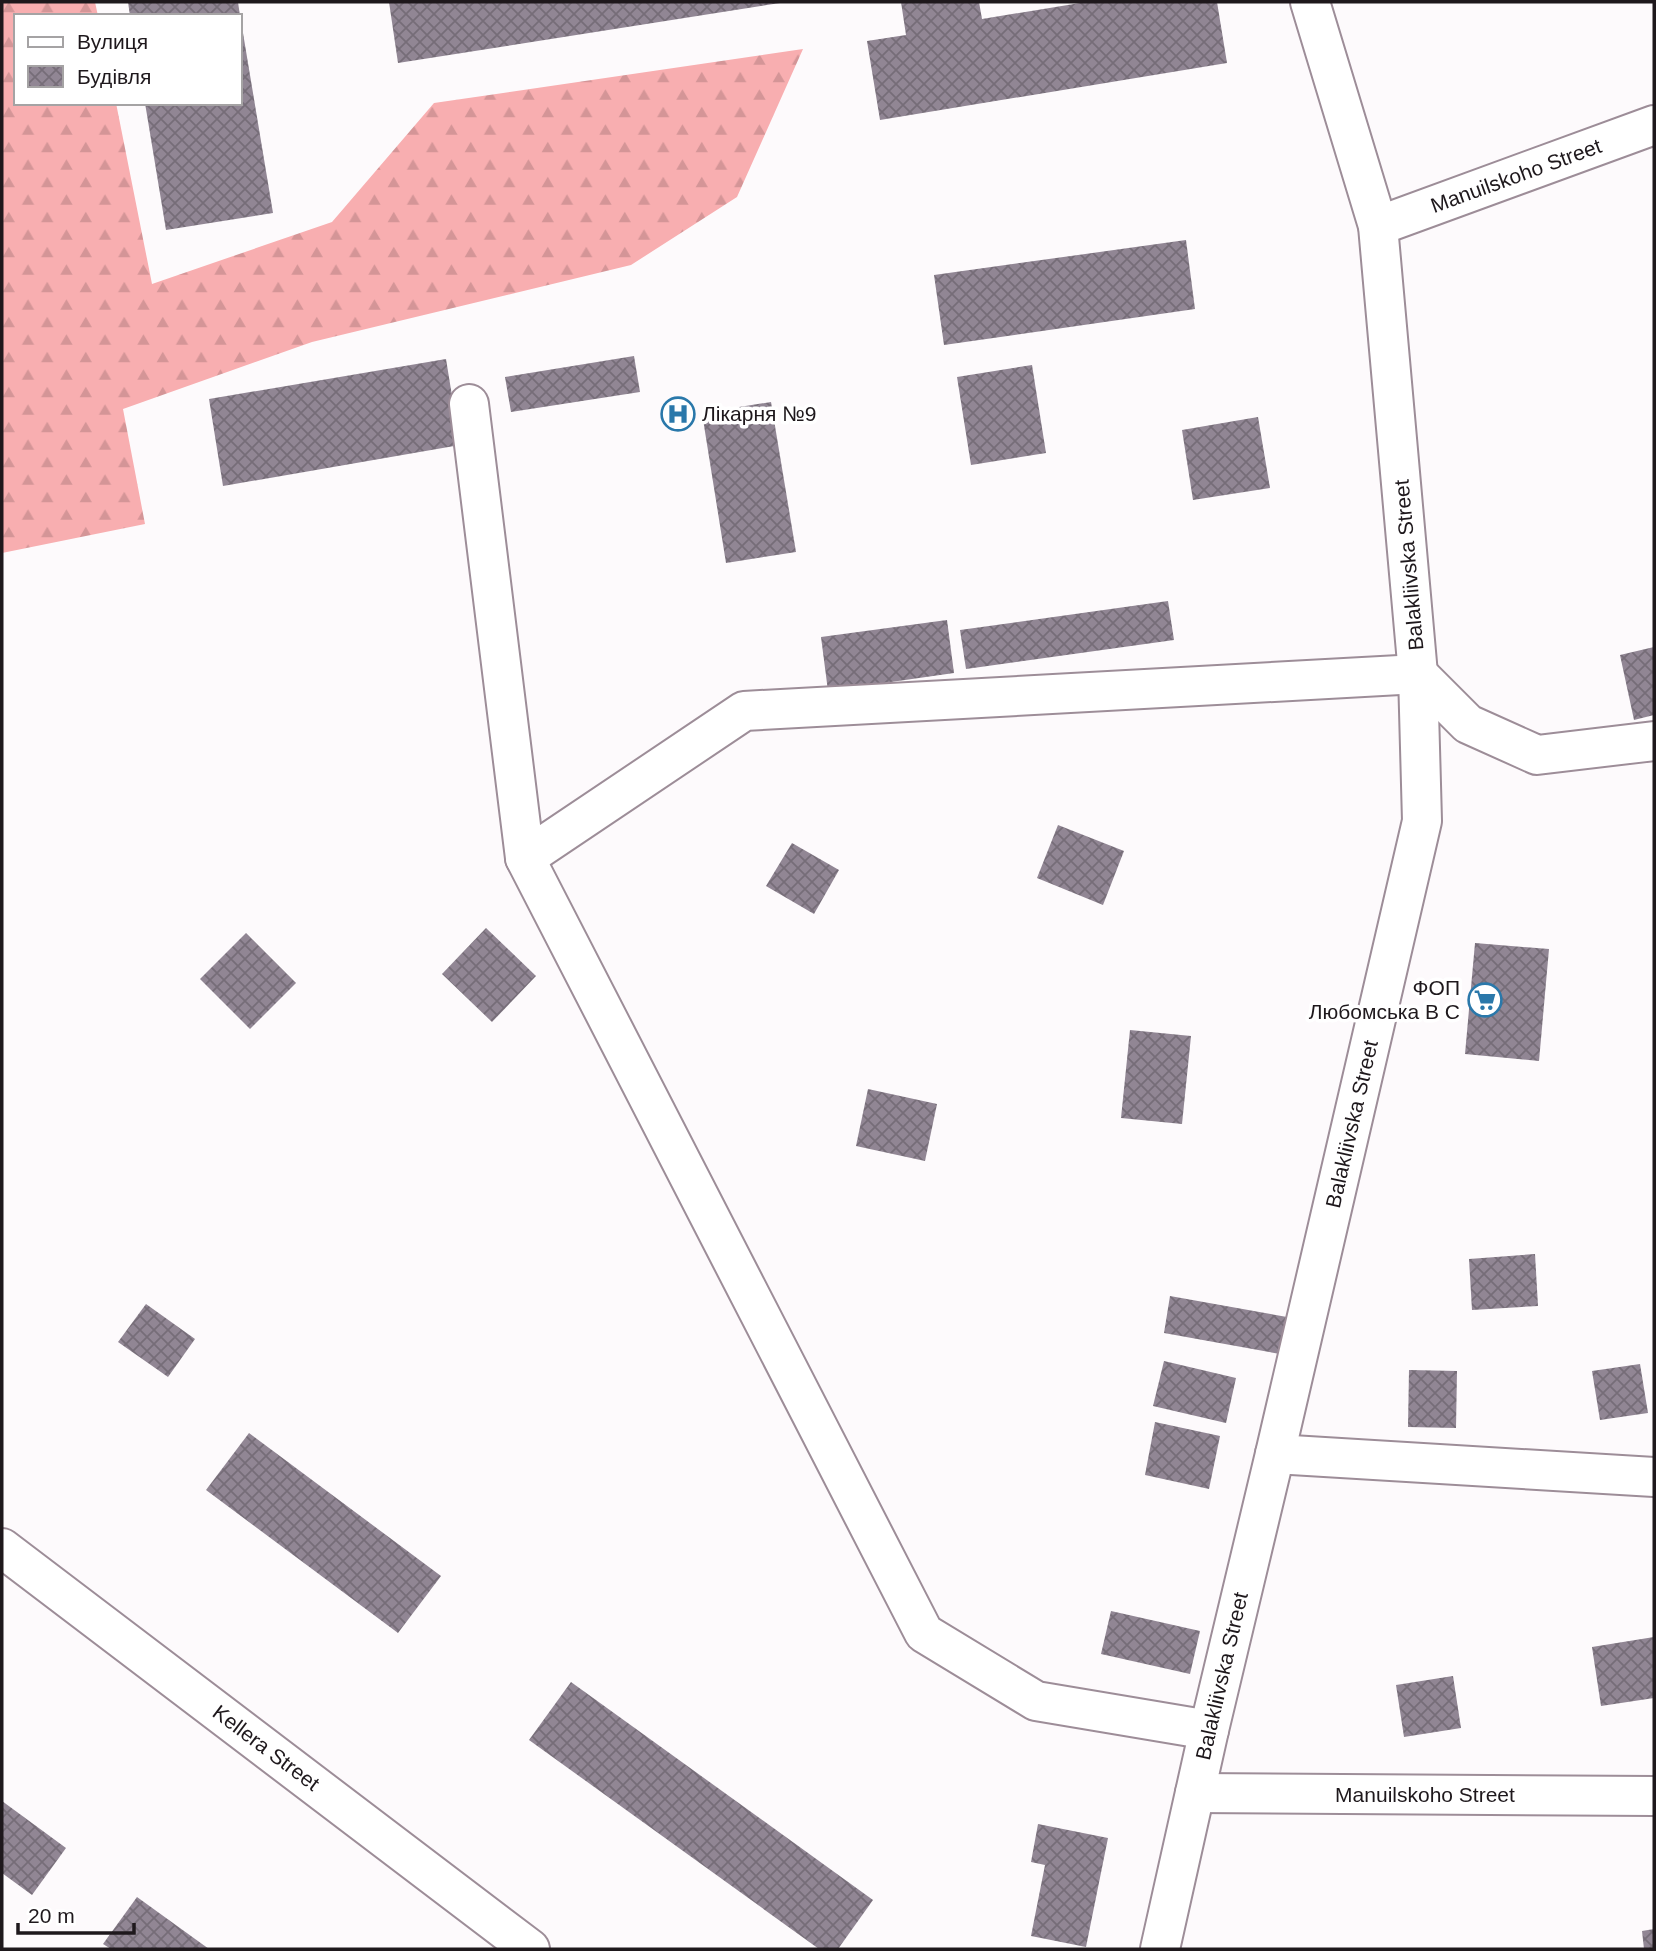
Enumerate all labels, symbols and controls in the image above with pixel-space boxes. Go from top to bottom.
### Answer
legend [14,14,242,105]
text: Вулиця [77,30,148,53]
text: Будівля [77,65,151,88]
street label: Manuilskoho Street [1427,134,1604,217]
hospital icon: Лікарня №9 [659,395,697,433]
place label: Лікарня №9 [702,402,816,425]
street label: Balakliivska Street [1390,478,1427,652]
place label: ФОП Любомська В С [1309,976,1460,1023]
supermarket icon: ФОП Любомська В С [1466,981,1504,1019]
street label: Balakliivska Street [1321,1038,1382,1210]
street label: Balakliivska Street [1191,1590,1252,1762]
street label: Kellera Street [209,1700,324,1795]
street label: Manuilskoho Street [1335,1783,1515,1806]
scale bar [18,1892,133,1936]
text: 20 m [28,1904,75,1927]

